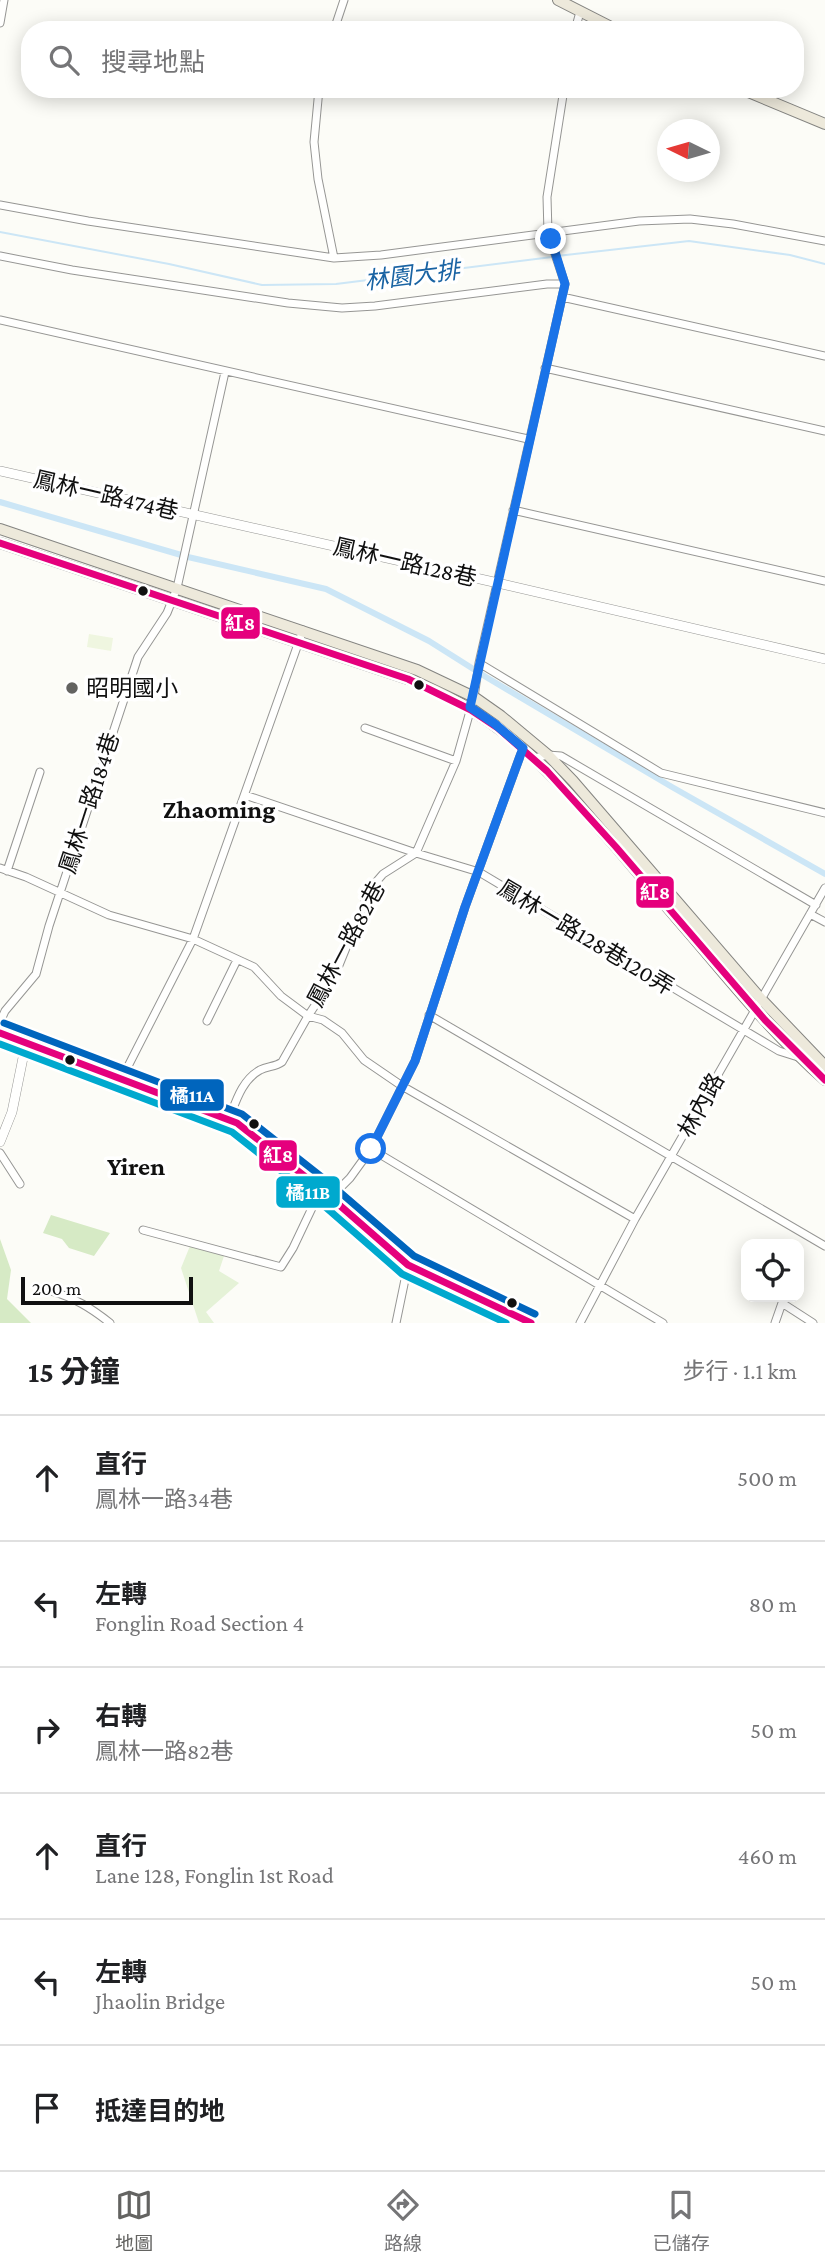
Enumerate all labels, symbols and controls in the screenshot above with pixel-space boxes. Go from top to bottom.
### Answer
search box [21,21,804,98]
icon: search [45,41,83,79]
text: 搜尋地點 [101,48,205,77]
north arrow [657,119,720,182]
route end [535,223,566,254]
water label: 林園大排 [363,255,464,294]
street label: 鳳林一路474巷 [31,466,181,524]
street label: 鳳林一路128巷 [331,533,479,591]
unlabelled marker [136,584,150,598]
line badge: 紅8 [220,606,261,640]
text: 紅8 [225,613,255,634]
place label: 昭明國小 [86,675,178,701]
unlabelled marker [412,678,426,692]
marker: 昭明國小 [64,680,80,696]
street label: 鳳林一路184巷 [54,729,124,877]
district label: Zhaoming [163,795,275,824]
street label: 鳳林一路128巷120弄 [493,874,679,1000]
line badge: 紅8 [635,875,675,909]
street label: 鳳林一路82巷 [302,877,390,1011]
text: 紅8 [640,882,670,903]
unlabelled marker [63,1053,77,1067]
street label: 林內路 [673,1069,729,1141]
line badge: 橘11A [159,1078,225,1112]
text: 橘11A [170,1085,215,1106]
unlabelled marker [247,1117,261,1131]
route start [355,1133,386,1164]
line badge: 紅8 [258,1139,298,1172]
text: 紅8 [263,1145,293,1166]
district label: Yiren [107,1152,165,1181]
line badge: 橘11B [275,1175,341,1209]
text: 橘11B [286,1182,330,1203]
map controls [741,1239,804,1302]
button: locate [741,1239,804,1302]
scale bar [21,1274,192,1306]
text: 200 m [32,1278,81,1299]
unlabelled marker [505,1296,519,1310]
text: 15 分鐘 [28,1355,120,1388]
text: 步行 · 1.1 km [683,1358,797,1384]
text: 直行 [95,1450,147,1479]
icon: ahead [28,1459,66,1497]
text: 500 m [737,1465,797,1491]
text: 鳳林一路34巷 [95,1486,233,1512]
text: 左轉 [95,1580,147,1609]
icon: left [28,1585,66,1623]
text: 80 m [749,1591,797,1617]
text: Fonglin Road Section 4 [95,1610,304,1636]
text: 右轉 [95,1702,147,1731]
icon: right [28,1711,66,1749]
text: 50 m [750,1717,797,1743]
text: 鳳林一路82巷 [95,1738,233,1764]
text: 直行 [95,1832,147,1861]
icon: ahead [28,1837,66,1875]
text: 460 m [738,1843,797,1869]
text: Lane 128, Fonglin 1st Road [95,1862,334,1888]
text: 左轉 [95,1958,147,1987]
icon: left [28,1963,66,2001]
text: 50 m [750,1969,797,1995]
text: Jhaolin Bridge [95,1988,225,2014]
icon: arrive [28,2089,66,2127]
text: 抵達目的地 [95,2097,225,2126]
tab: 地圖 [115,2186,153,2255]
tab: 路線 [384,2186,422,2255]
tab: 已儲存 [653,2186,710,2255]

